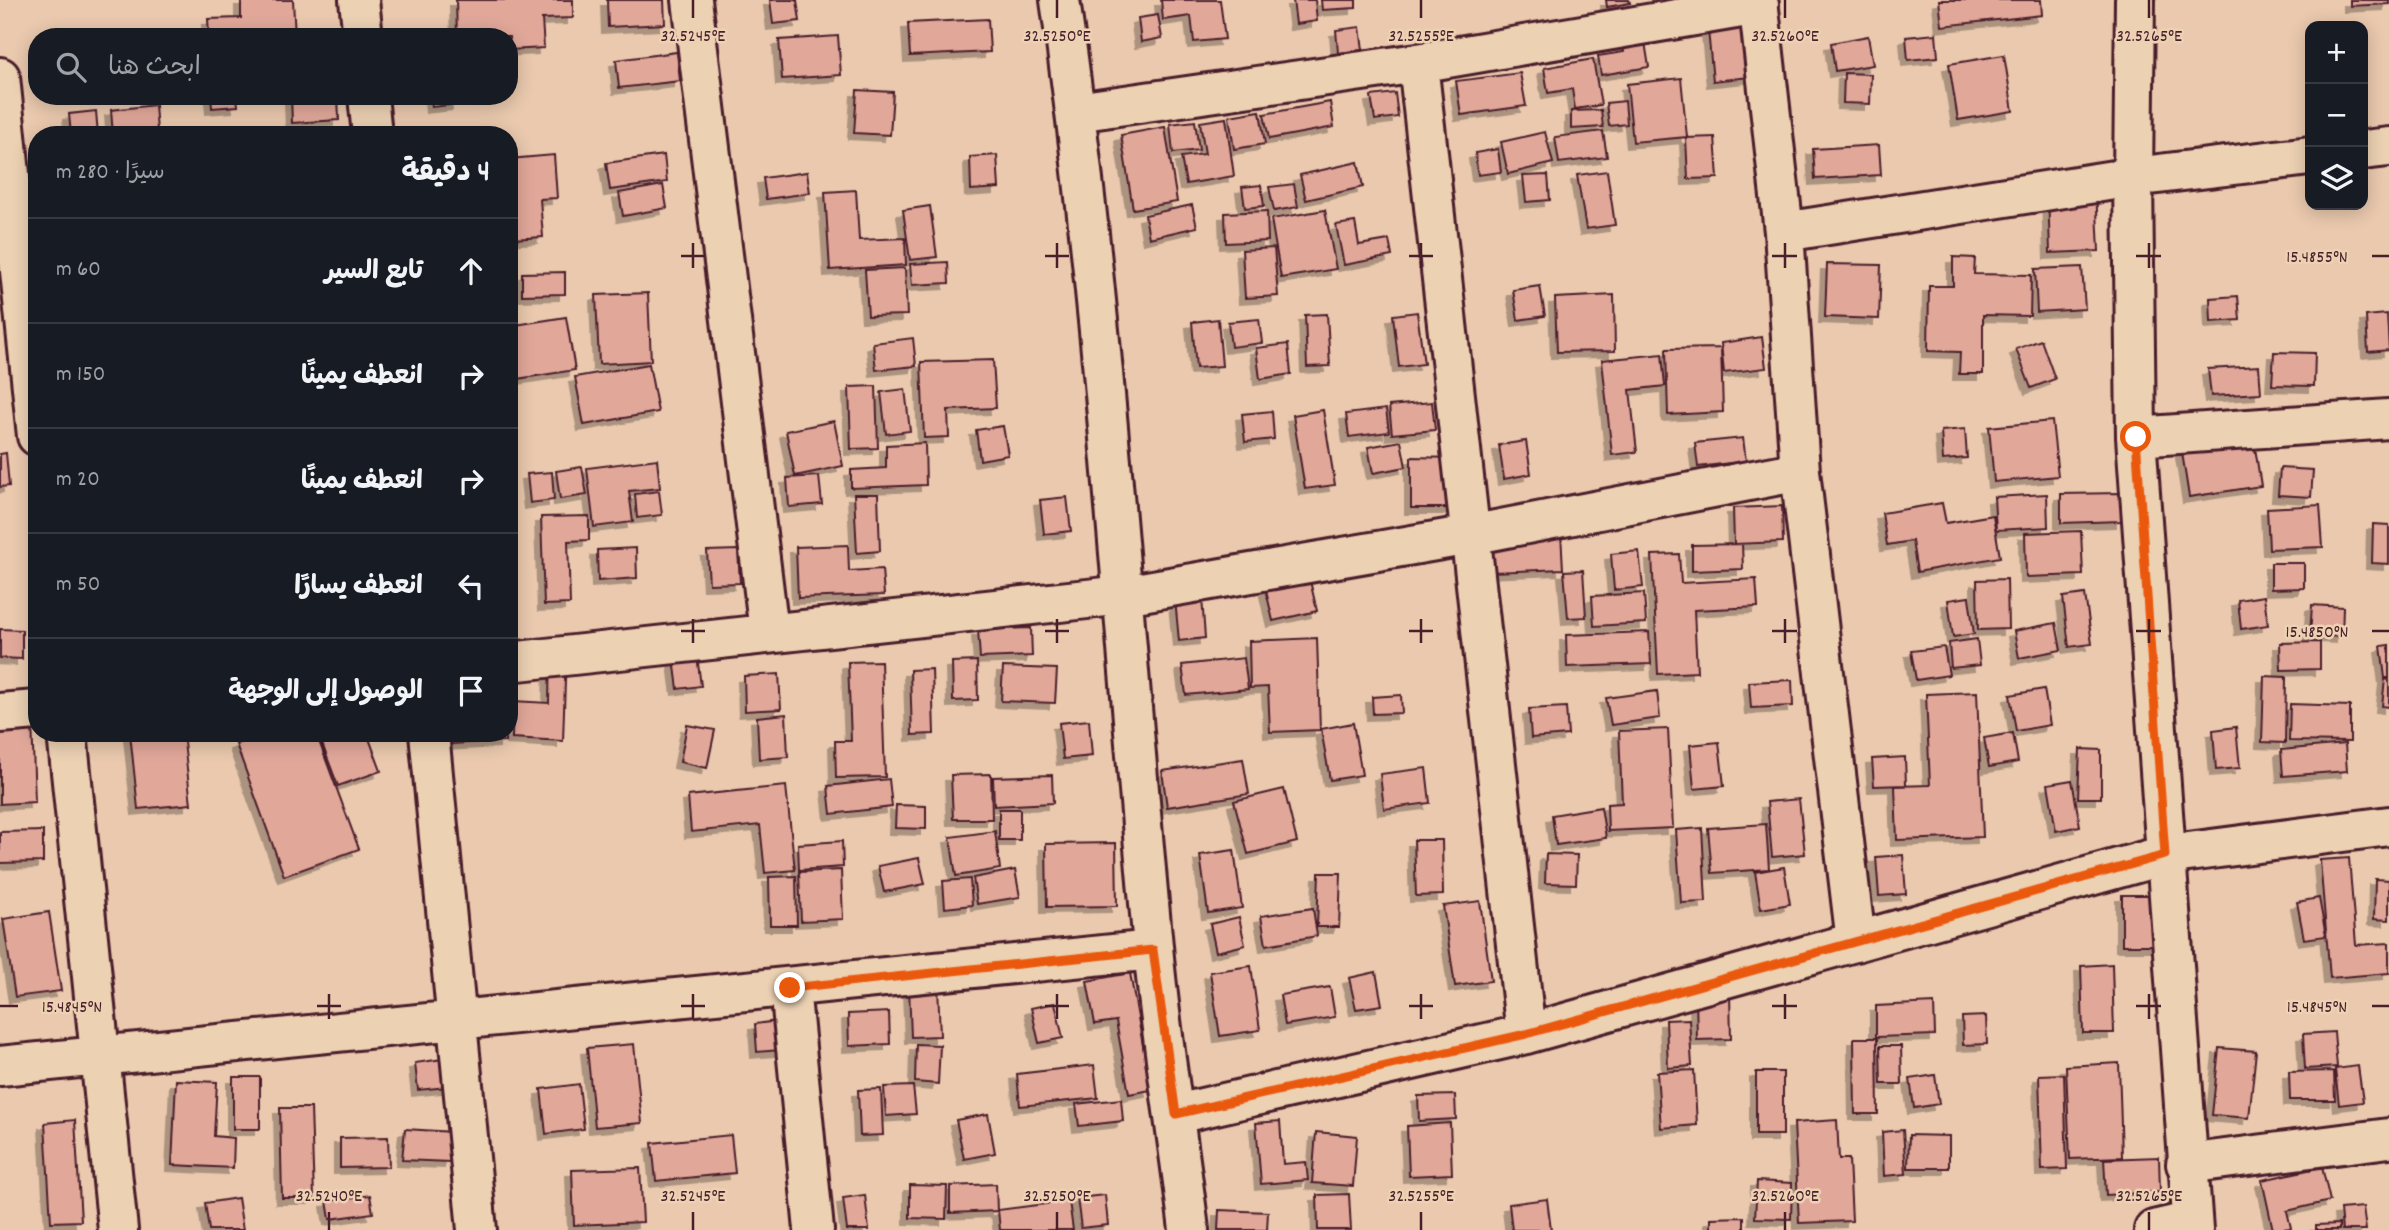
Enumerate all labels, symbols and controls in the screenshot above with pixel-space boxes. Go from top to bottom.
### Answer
map controls [2305,21,2368,210]
button: + [2305,21,2368,84]
text: 32.5245°E [661,25,725,50]
text: 32.5250°E [1023,25,1091,50]
text: 32.5255°E [1388,25,1454,50]
text: 32.5260°E [1751,25,1819,50]
text: 32.5265°E [2116,25,2182,50]
search box [28,28,518,105]
icon: search [52,48,90,86]
text: ابحث هنا [108,50,201,87]
button: − [2305,84,2368,147]
button: layers [2305,147,2368,210]
text: 4 دقيقة [401,153,490,196]
text: سيرًا · 280 m [56,157,165,190]
text: 15.4855°N [2286,246,2348,271]
icon: ahead [452,252,490,290]
text: 60 m [56,254,101,287]
text: تابع السير [324,254,423,291]
icon: right [452,357,490,395]
text: 150 m [56,359,105,392]
text: انعطف يمينًا [301,359,423,396]
route start [2120,421,2151,452]
icon: right [452,462,490,500]
text: 20 m [56,464,100,497]
text: انعطف يمينًا [301,464,423,501]
icon: left [452,567,490,605]
text: 50 m [56,569,100,602]
text: انعطف يسارًا [294,569,423,606]
text: 15.4850°N [2286,621,2348,646]
icon: arrive [452,672,490,710]
text: الوصول إلى الوجهة [228,674,423,711]
route end [774,972,805,1003]
text: 15.4845°N [42,996,102,1021]
text: 15.4845°N [2287,996,2347,1021]
text: 32.5240°E [296,1185,362,1210]
text: 32.5245°E [661,1185,725,1210]
text: 32.5250°E [1023,1185,1091,1210]
text: 32.5255°E [1388,1185,1454,1210]
text: 32.5260°E [1751,1185,1819,1210]
text: 32.5265°E [2116,1185,2182,1210]

